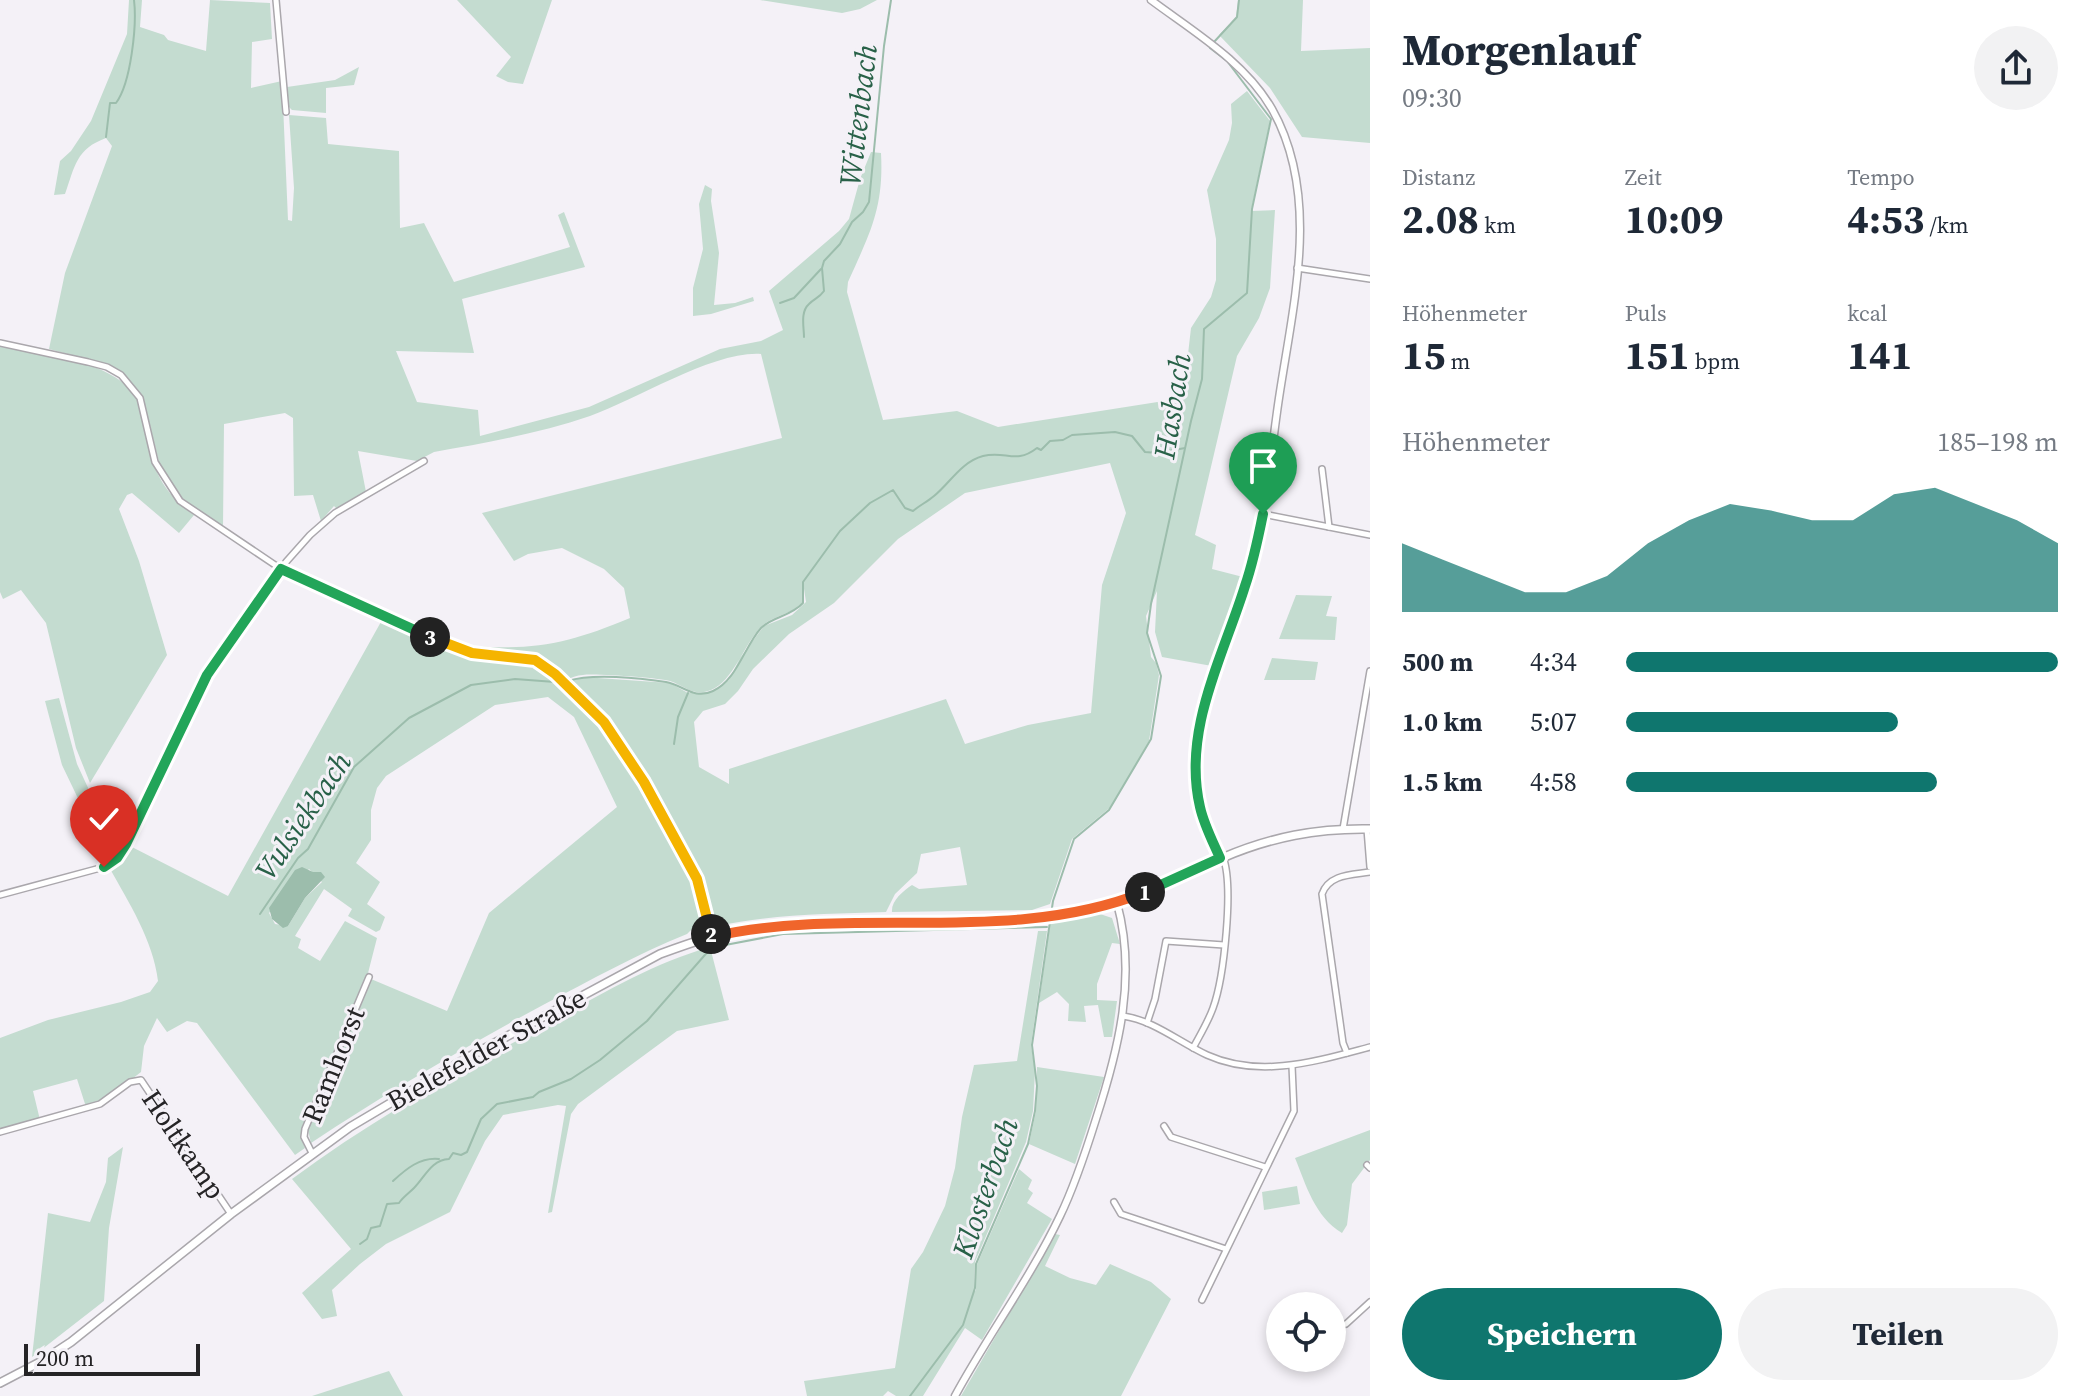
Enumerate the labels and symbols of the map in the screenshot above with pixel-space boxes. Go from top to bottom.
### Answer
water label: Wittenbach [829,42,887,188]
water label: Hasbach [1143,350,1201,463]
pin [1229,432,1297,514]
pin: 3 [410,617,450,657]
water label: Vulsiekbach [245,744,361,888]
pin [70,785,138,867]
pin: 1 [1125,872,1165,912]
pin: 2 [691,914,731,954]
street label: Bielefelder Straße [380,978,592,1120]
street label: Ramhorst [292,1000,374,1129]
street label: Holtkamp [133,1082,235,1206]
water label: Klosterbach [942,1112,1028,1264]
scale bar [24,1340,200,1376]

